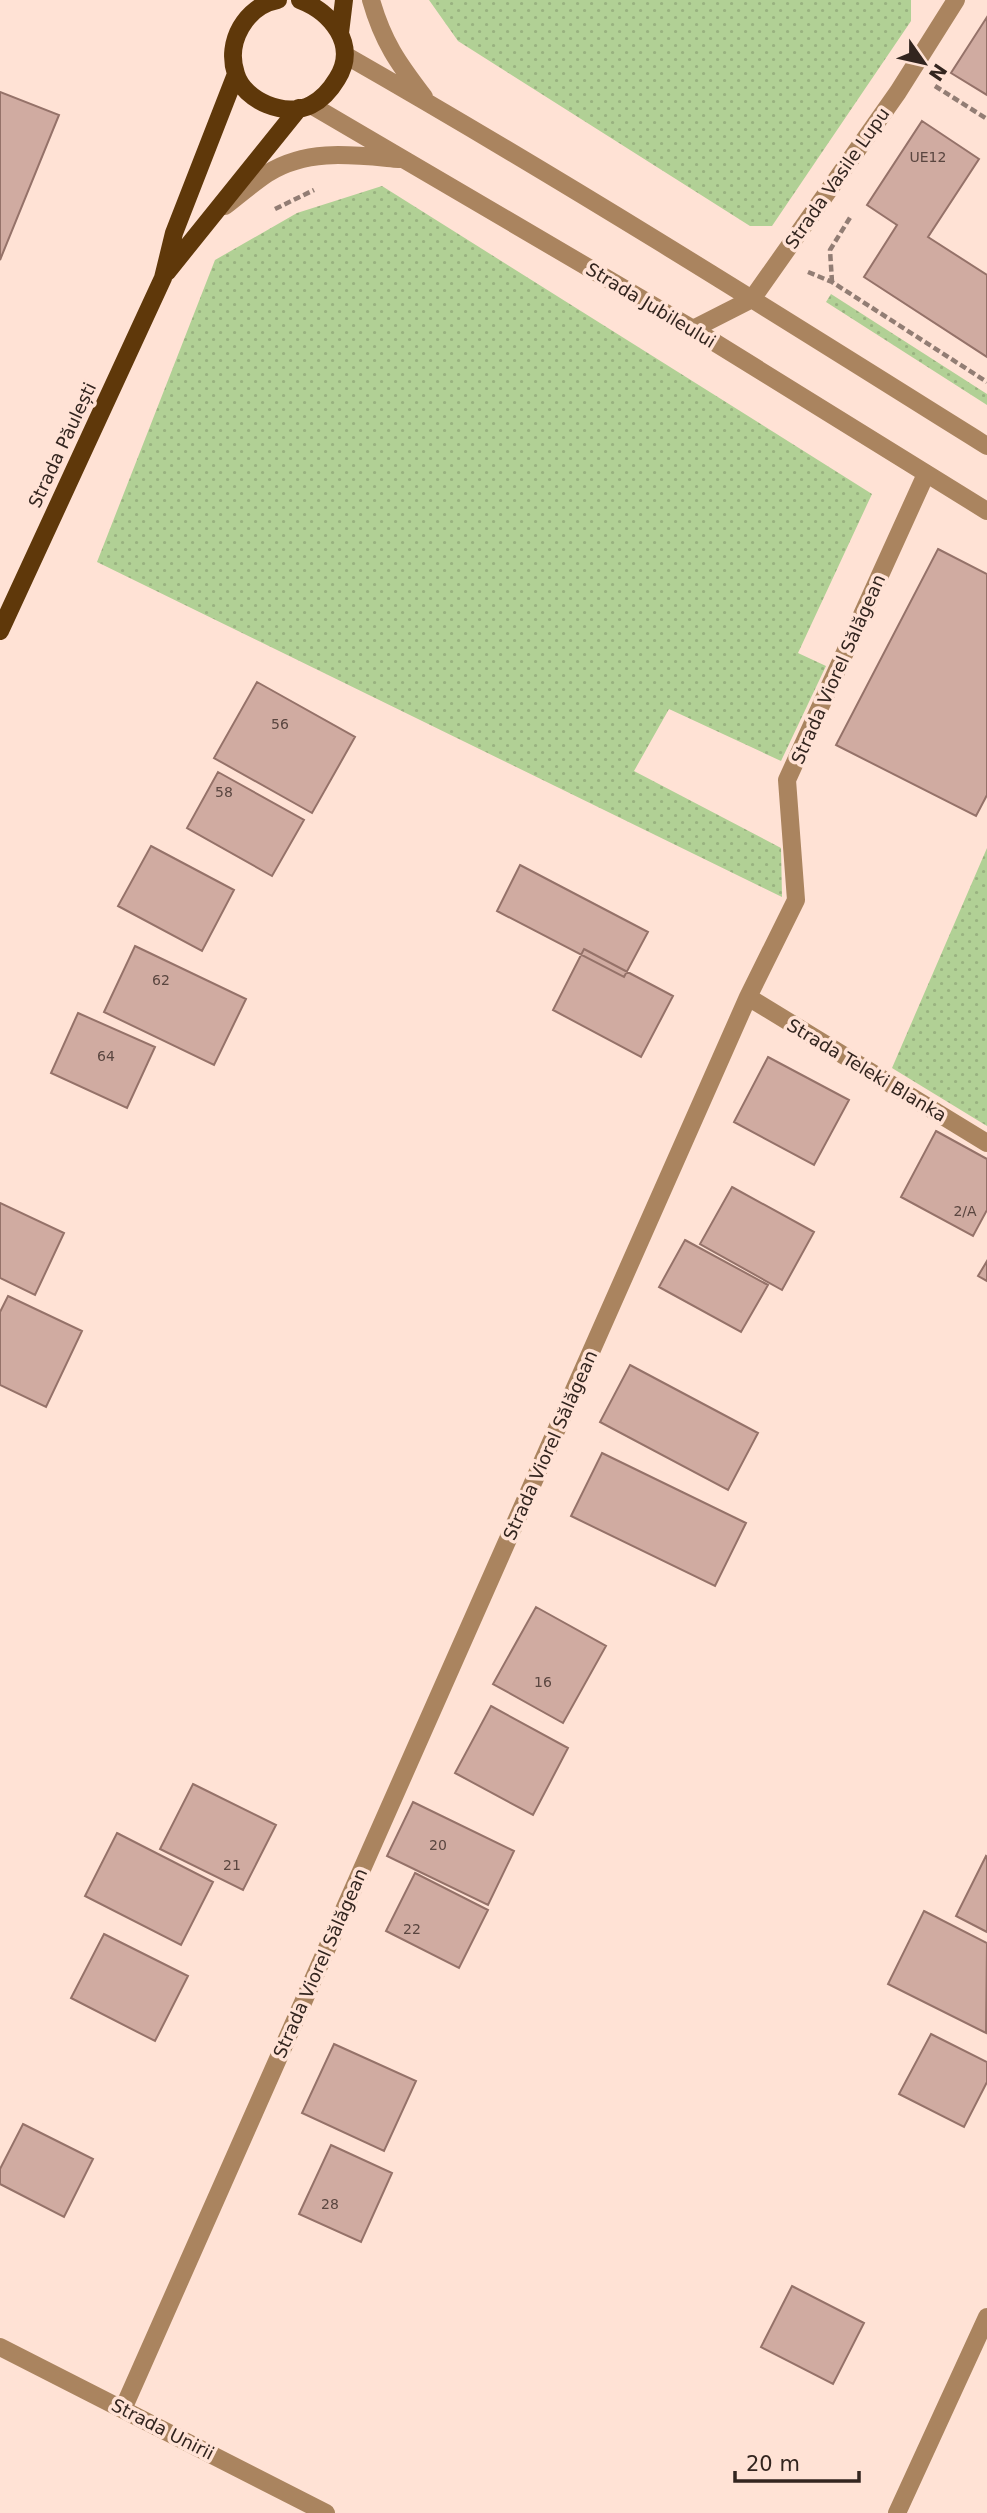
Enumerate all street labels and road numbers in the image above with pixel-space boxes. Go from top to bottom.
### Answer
street label: Strada Vasile Lupu [780,104,894,252]
street label: Strada Jubileului [583,258,719,352]
street label: Strada Păulești [24,379,100,511]
street label: Strada Viorel Sălăgean [787,571,889,767]
street label: Strada Teleki Blanka [783,1014,951,1126]
street label: Strada Viorel Sălăgean [499,1347,601,1543]
street label: Strada Viorel Sălăgean [269,1865,371,2061]
street label: Strada Unirii [108,2394,218,2464]

